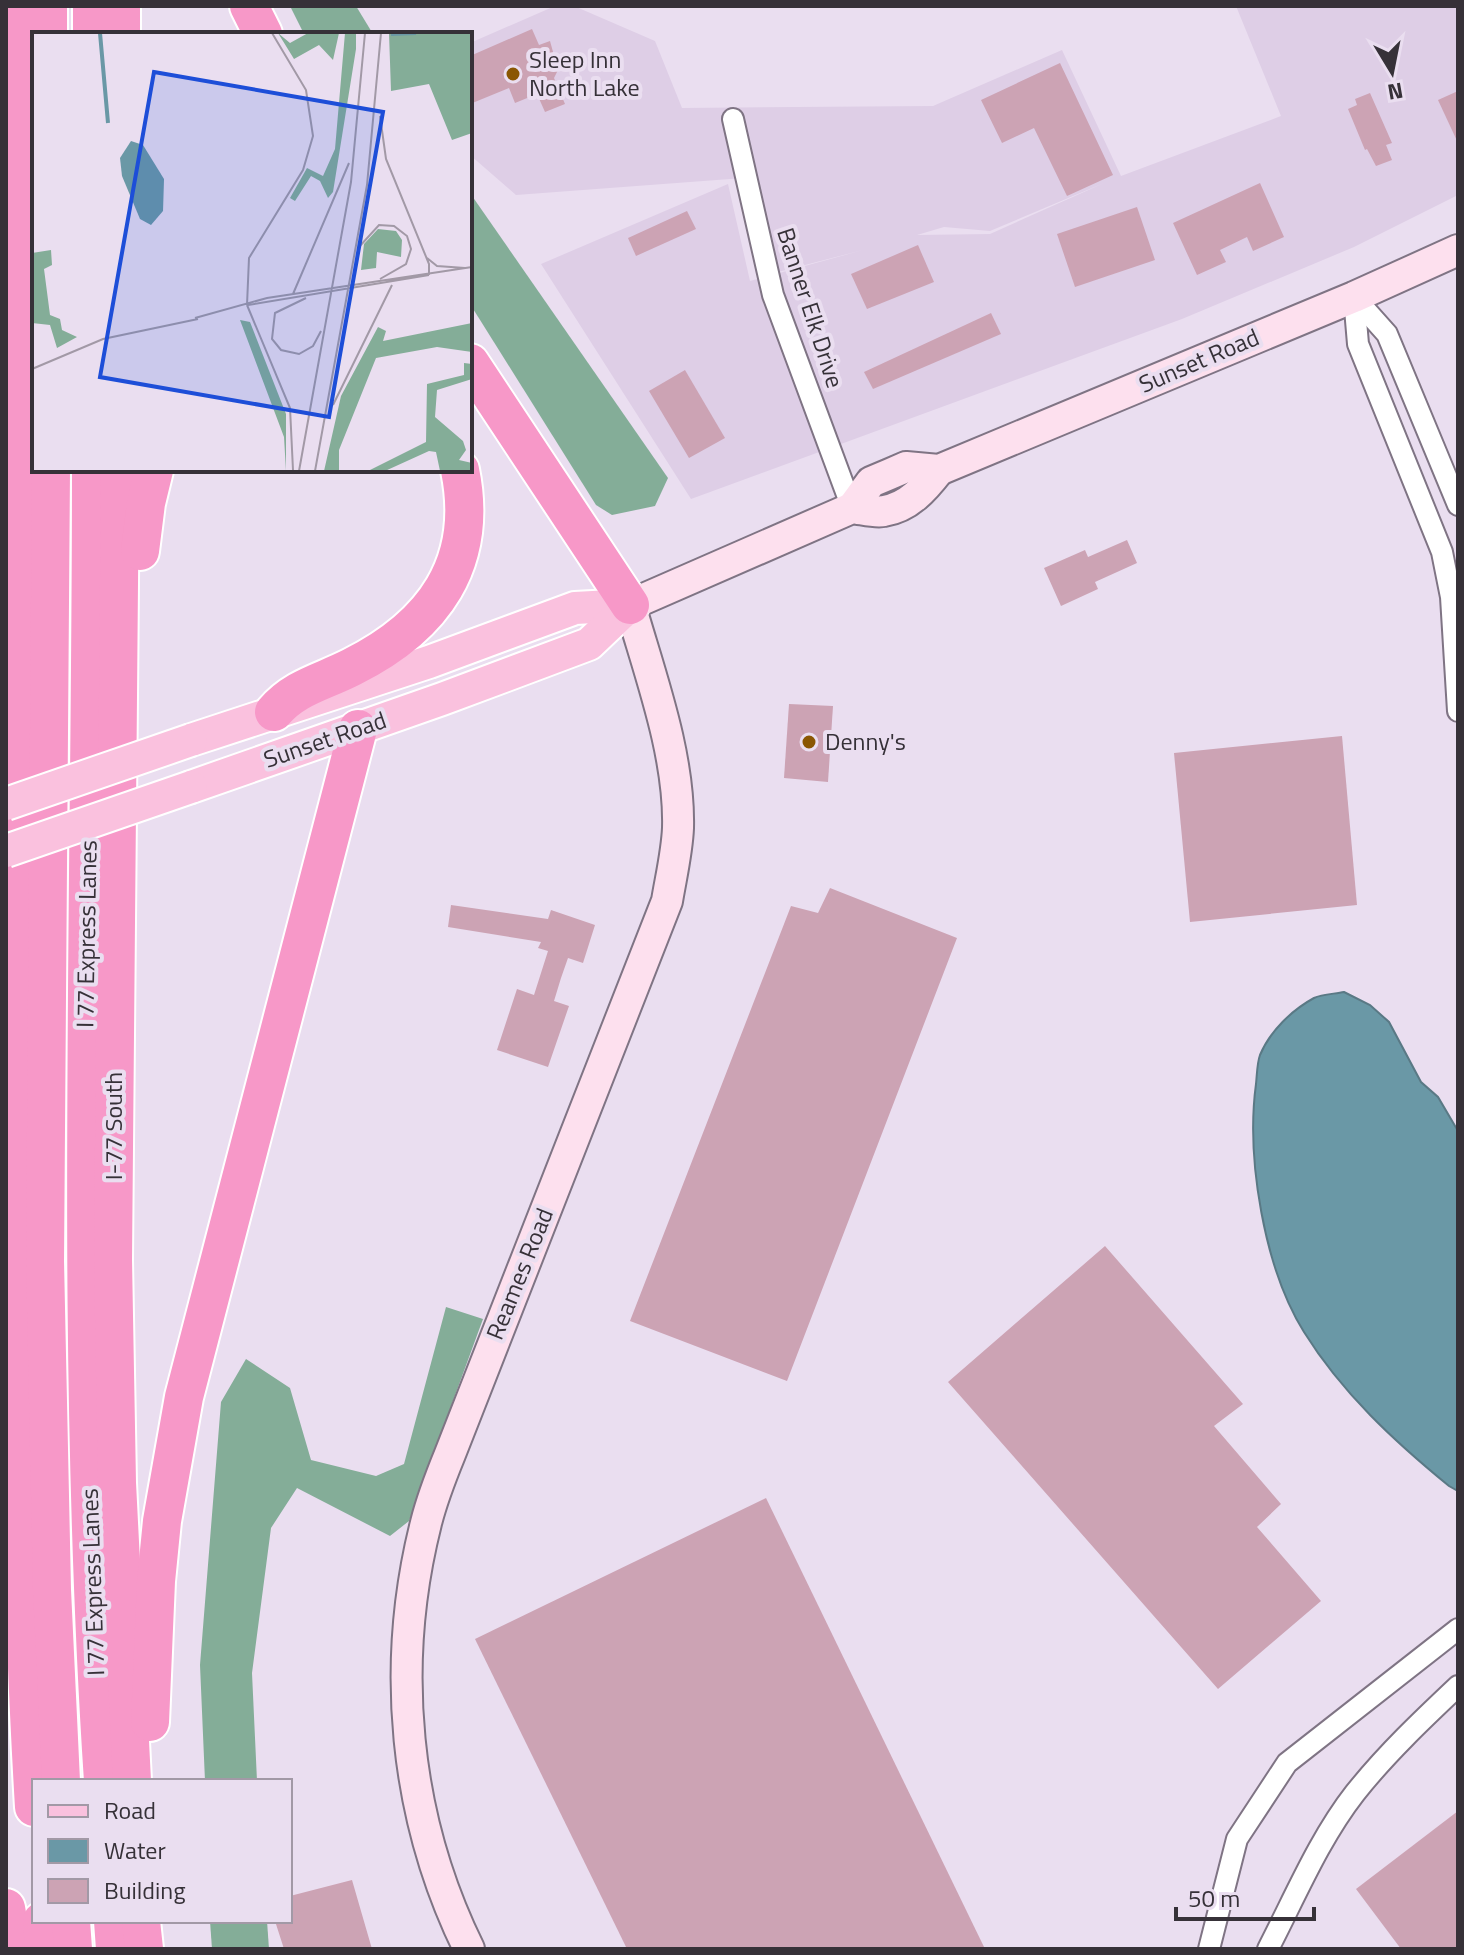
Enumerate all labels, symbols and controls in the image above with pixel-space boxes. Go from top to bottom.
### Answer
inset map [32,32,472,472]
north arrow [1352,32,1432,112]
place label: Sleep Inn North Lake [529,41,640,105]
marker: Sleep Inn North Lake [504,65,522,83]
text: N [1385,74,1406,110]
street label: Banner Elk Drive [768,223,854,392]
street label: Sunset Road [1133,319,1264,402]
street label: Sunset Road [259,701,391,777]
place label: Denny's [825,723,906,759]
marker: Denny's [800,733,818,751]
street label: I 77 Express Lanes [66,840,106,1028]
street label: I-77 South [95,1072,131,1180]
street label: Reames Road [476,1202,562,1345]
street label: I 77 Express Lanes [71,1488,113,1676]
legend [32,1779,292,1923]
text: Road [104,1792,156,1828]
text: Water [104,1832,166,1868]
scale bar [1176,1871,1314,1921]
text: Building [104,1872,186,1908]
text: 50 m [1188,1880,1240,1916]

